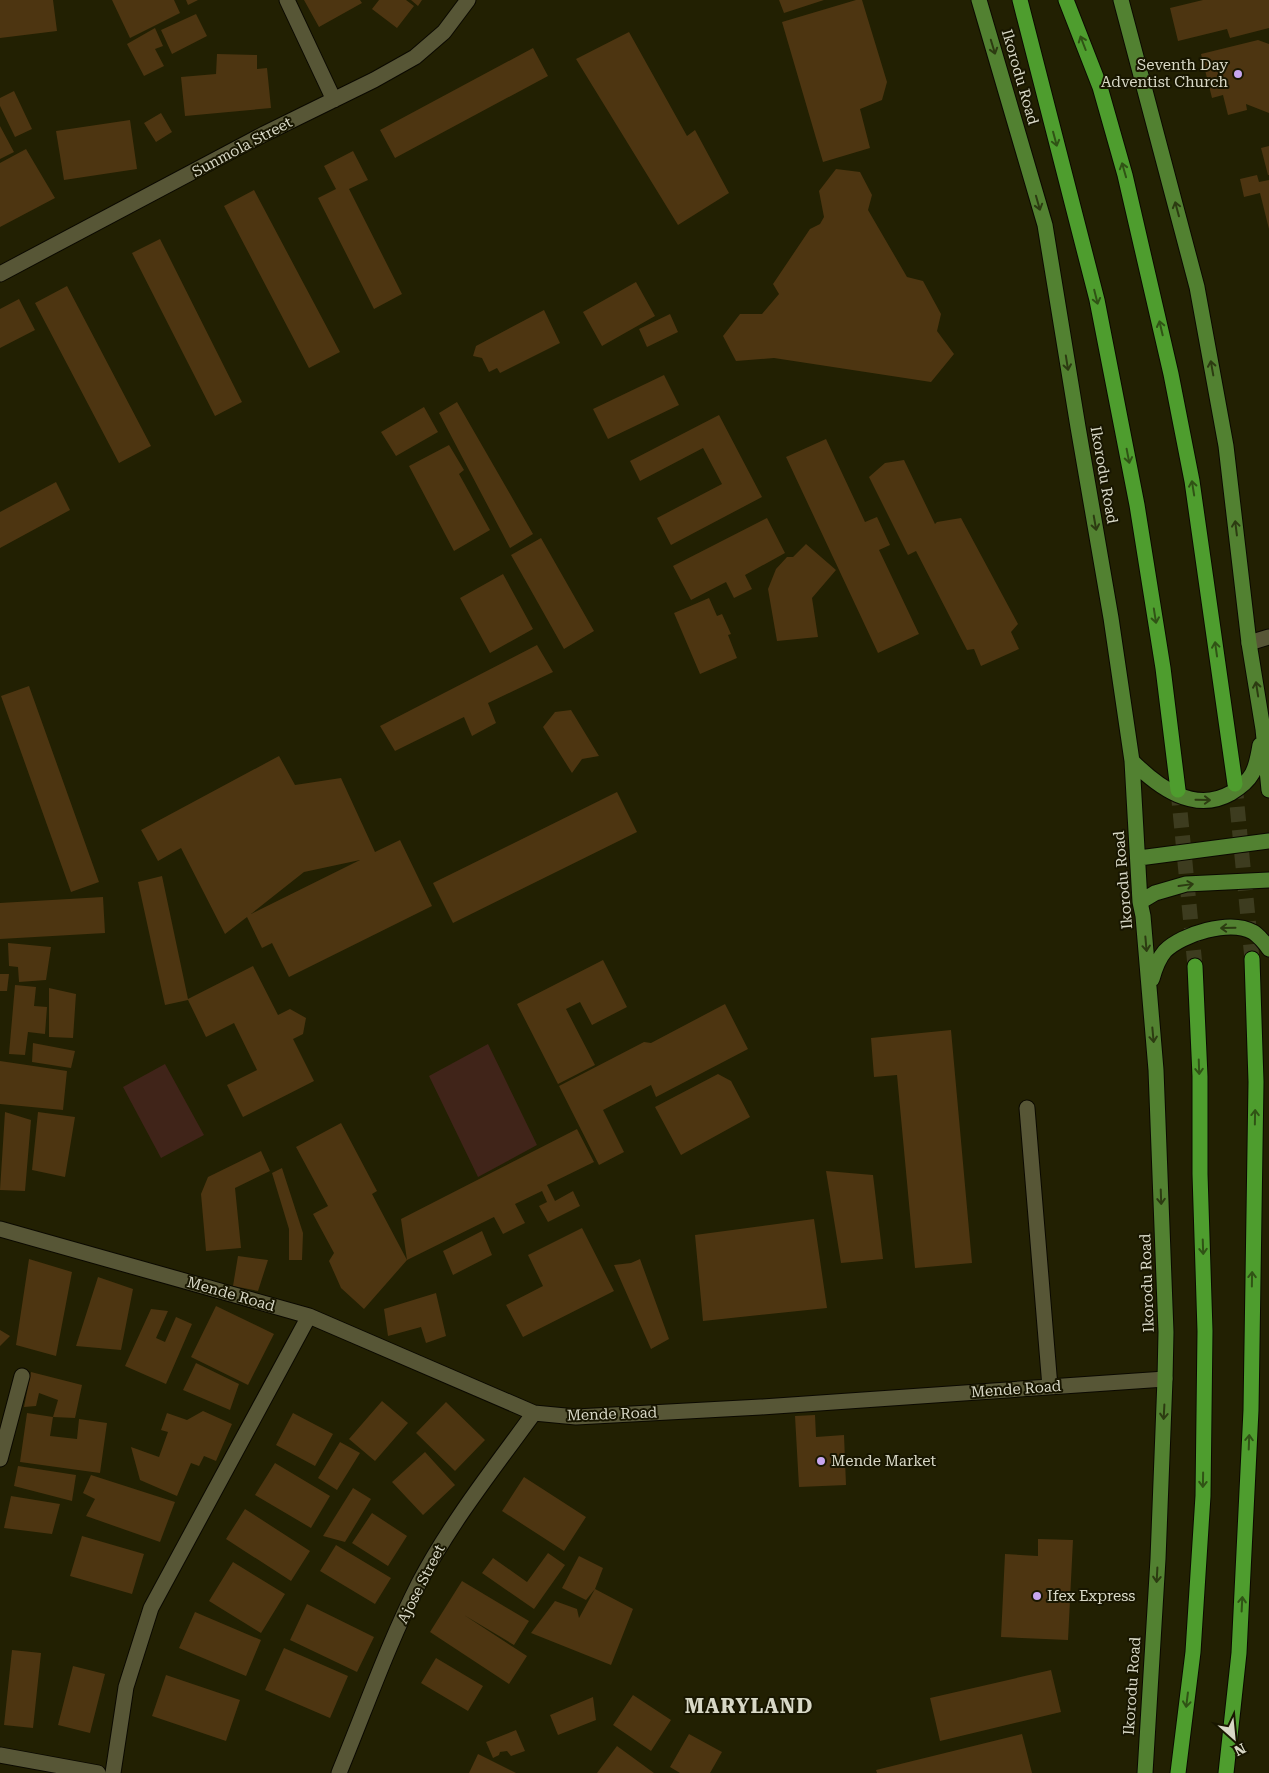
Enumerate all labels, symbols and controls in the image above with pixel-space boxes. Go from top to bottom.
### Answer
street label: Ikorodu Road [998,27,1042,127]
one-way arrow [1077,36,1086,51]
one-way arrow [989,38,999,54]
place label: Seventh Day Adventist Church [1101,56,1228,91]
marker: Seventh Day Adventist Church [1232,68,1244,80]
street label: Sunmola Street [189,113,296,181]
one-way arrow [1051,131,1060,147]
one-way arrow [1118,163,1128,179]
one-way arrow [1034,194,1044,210]
one-way arrow [1171,202,1181,218]
one-way arrow [1092,288,1101,304]
one-way arrow [1156,321,1165,337]
one-way arrow [1062,354,1072,370]
one-way arrow [1207,360,1216,376]
street label: Ikorodu Road [1087,425,1122,526]
one-way arrow [1123,448,1133,464]
one-way arrow [1187,480,1197,496]
one-way arrow [1090,514,1100,530]
one-way arrow [1231,521,1241,537]
one-way arrow [1150,608,1160,624]
one-way arrow [1211,641,1221,657]
one-way arrow [1251,682,1261,698]
one-way arrow [1195,796,1211,805]
street label: Ikorodu Road [1110,830,1136,930]
one-way arrow [1177,880,1193,890]
one-way arrow [1220,923,1236,933]
one-way arrow [1141,936,1150,952]
one-way arrow [1149,1027,1158,1043]
one-way arrow [1195,1059,1204,1075]
one-way arrow [1250,1109,1260,1126]
one-way arrow [1157,1189,1166,1205]
street label: Ikorodu Road [1136,1233,1158,1333]
one-way arrow [1198,1239,1207,1255]
one-way arrow [1248,1272,1257,1288]
street label: Mende Road [185,1273,277,1315]
street label: Mende Road [970,1377,1062,1401]
street label: Mende Road [566,1403,658,1425]
one-way arrow [1159,1404,1169,1420]
one-way arrow [1245,1434,1254,1450]
place label: Mende Market [831,1452,936,1470]
marker: Mende Market [815,1455,827,1467]
one-way arrow [1198,1471,1208,1487]
street label: Ajose Street [393,1541,449,1627]
one-way arrow [1152,1566,1161,1582]
place label: Ifex Express [1047,1587,1135,1605]
marker: Ifex Express [1031,1590,1043,1602]
one-way arrow [1237,1596,1246,1612]
street label: Ikorodu Road [1120,1636,1144,1736]
one-way arrow [1182,1692,1192,1708]
district label: MARYLAND [685,1694,813,1718]
north arrow [1209,1713,1259,1763]
text: N [1231,1740,1248,1759]

